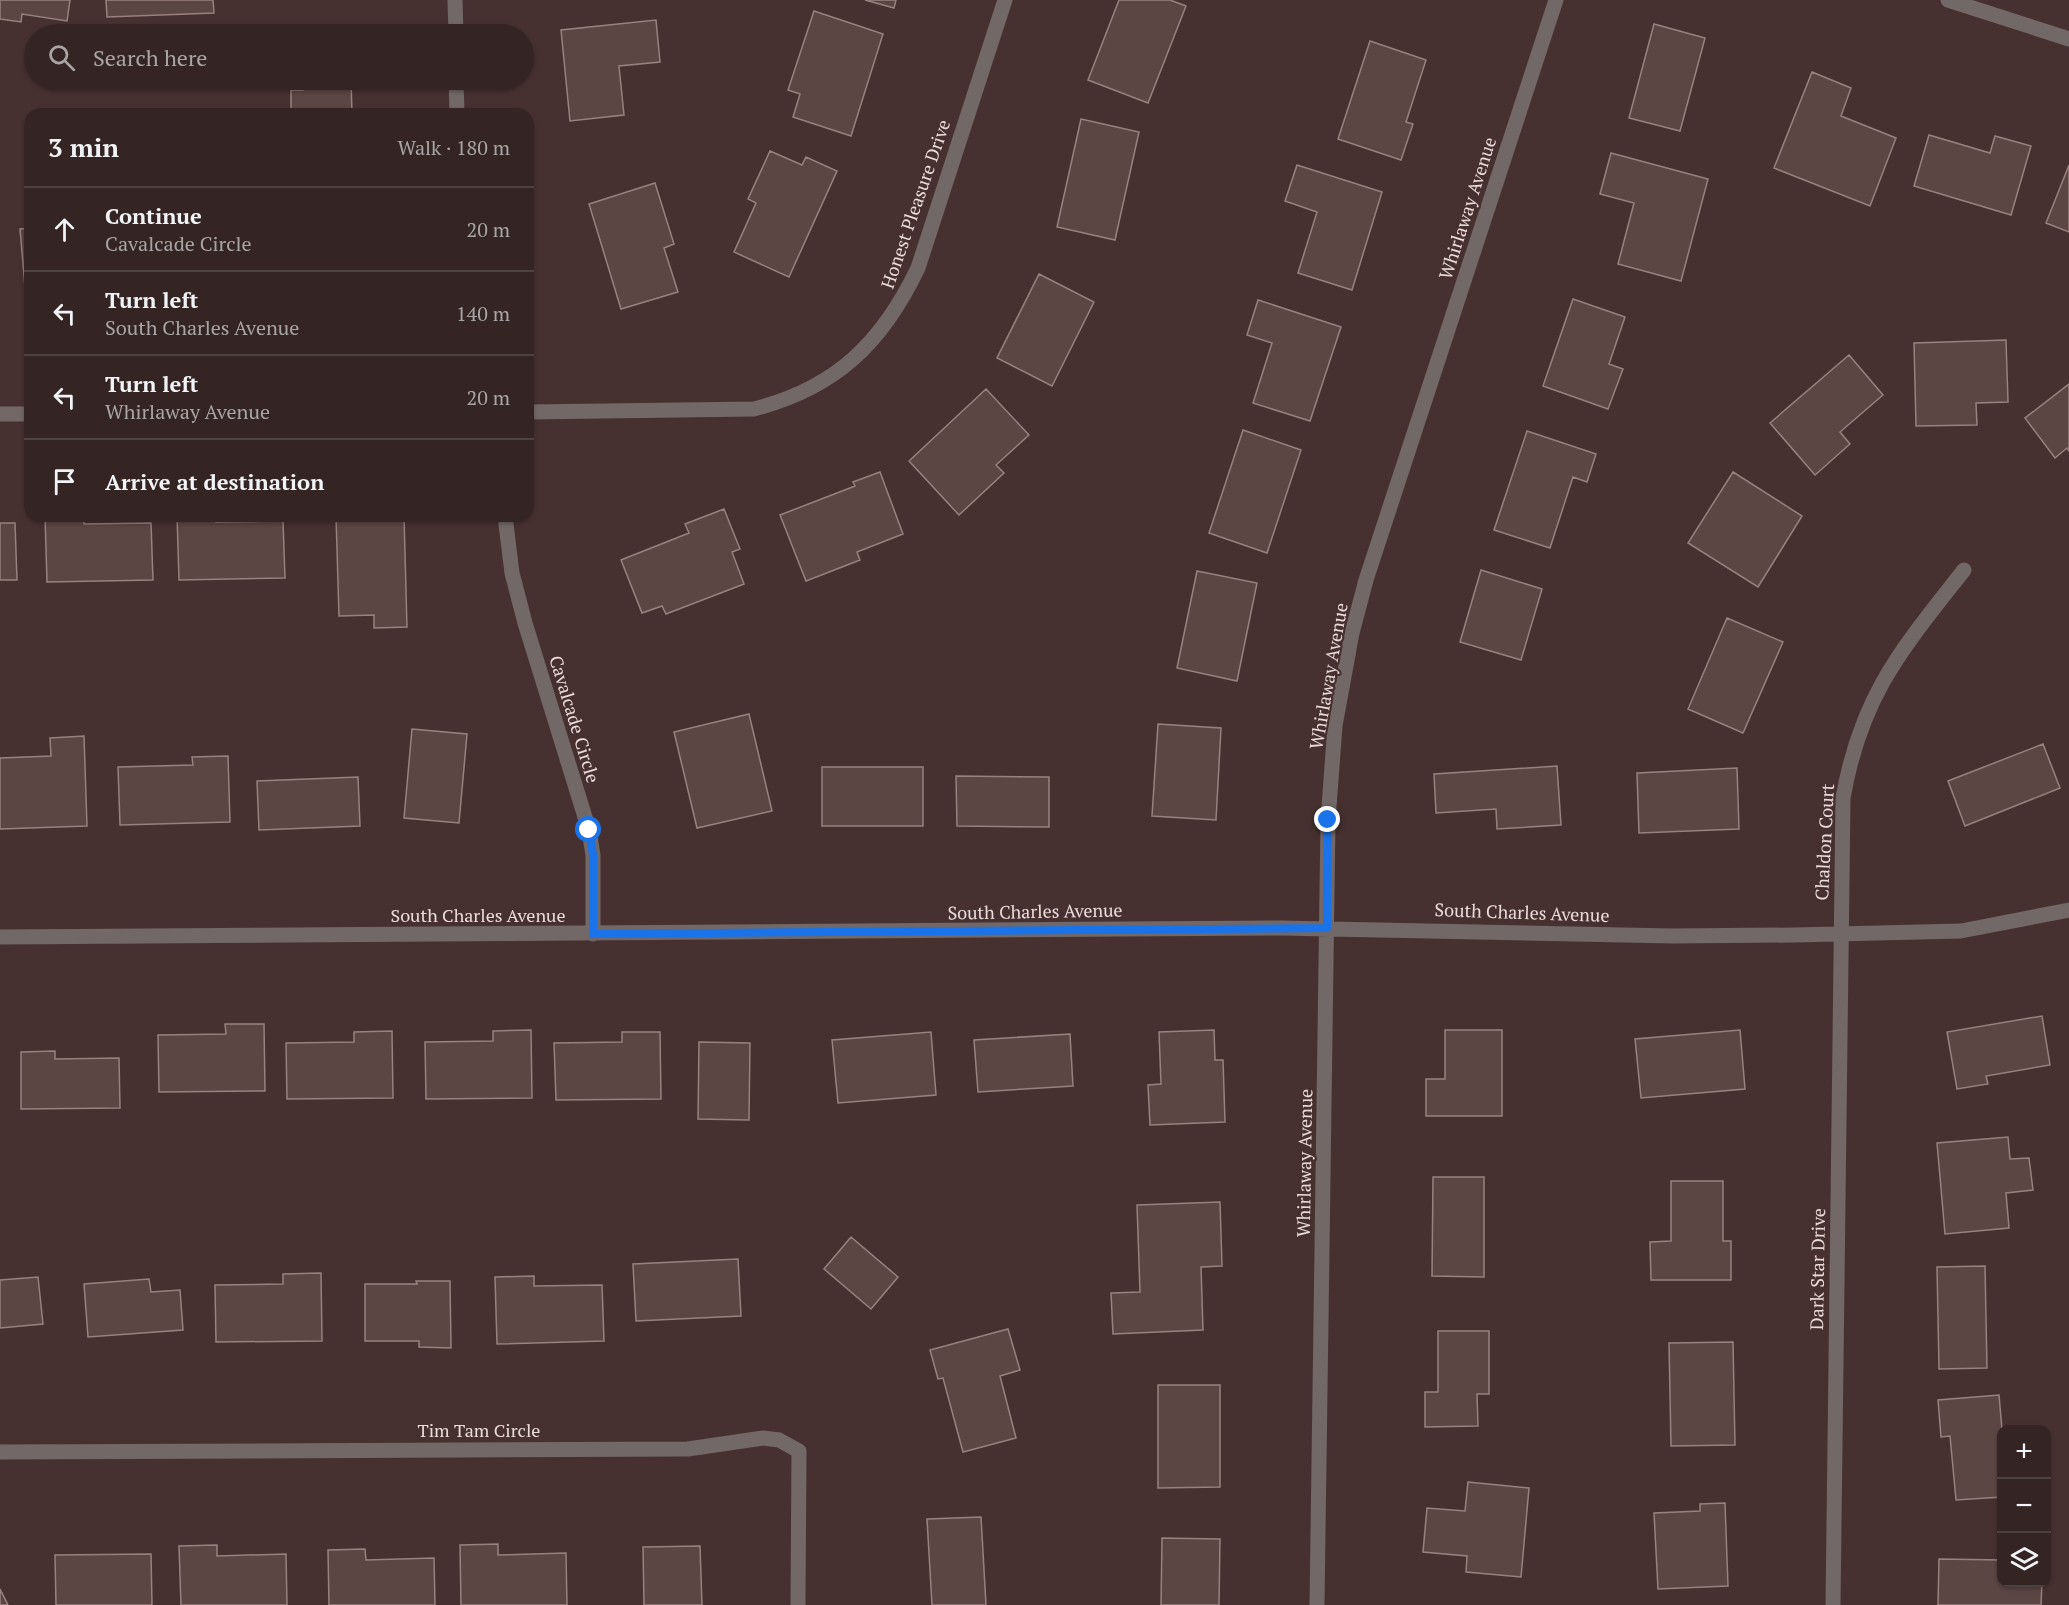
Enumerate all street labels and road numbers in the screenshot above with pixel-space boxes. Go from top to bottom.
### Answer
street label: Honest Pleasure Drive [875,116,955,292]
street label: Whirlaway Avenue [1433,134,1501,282]
street label: Whirlaway Avenue [1303,601,1353,751]
street label: Cavalcade Circle [544,652,606,786]
street label: Chaldon Court [1809,783,1839,901]
street label: South Charles Avenue [947,897,1123,925]
street label: South Charles Avenue [1434,897,1610,927]
street label: South Charles Avenue [391,903,565,927]
street label: Whirlaway Avenue [1291,1089,1317,1237]
street label: Dark Star Drive [1804,1208,1830,1330]
street label: Tim Tam Circle [418,1418,540,1442]

